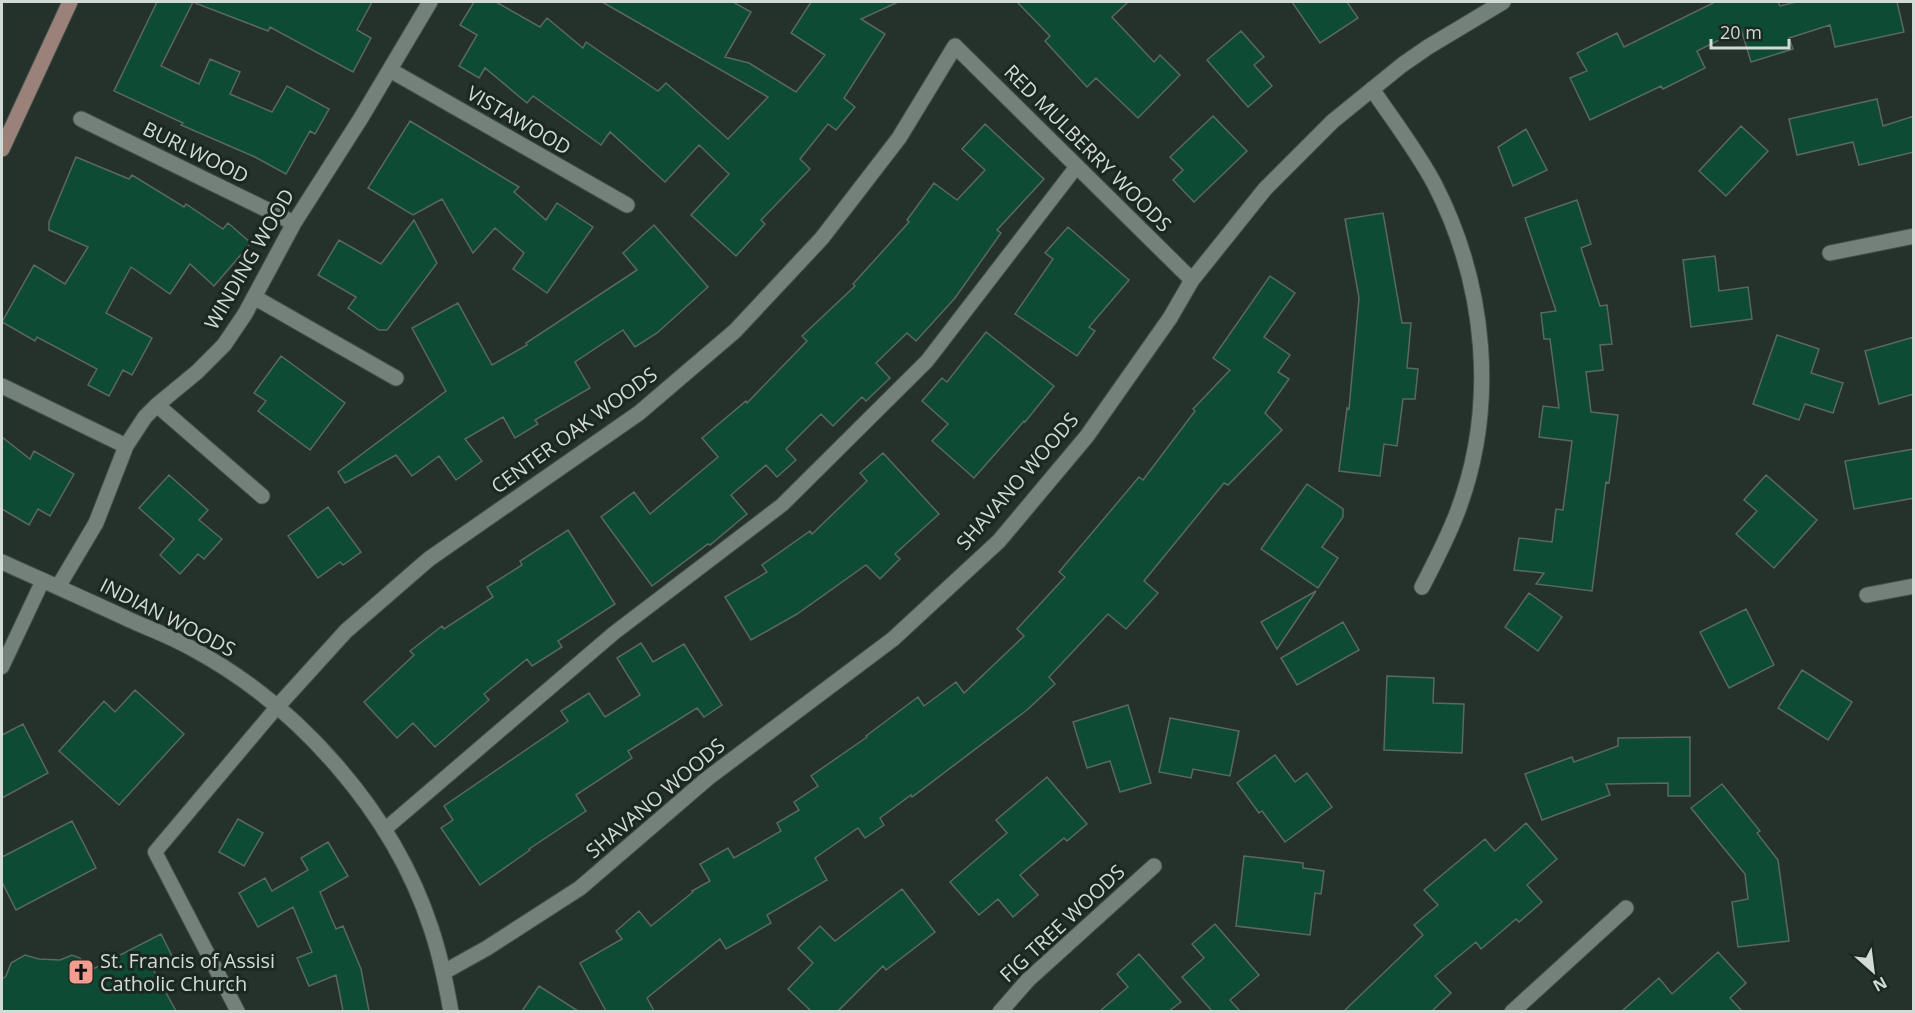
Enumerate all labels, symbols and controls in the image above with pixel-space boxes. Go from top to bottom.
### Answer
scale bar [1711,12,1789,50]
text: 20 m [1720,20,1762,44]
street label: RED MULBERRY WOODS [998,58,1178,238]
street label: VISTAWOOD [462,79,576,161]
street label: BURLWOOD [139,115,253,189]
street label: WINDING WOOD [198,184,300,334]
street label: CENTER OAK WOODS [486,361,663,499]
street label: SHAVANO WOODS [950,407,1084,555]
street label: INDIAN WOODS [96,571,240,663]
street label: SHAVANO WOODS [580,732,730,864]
street label: FIG TREE WOODS [994,858,1130,988]
north arrow [1843,941,1903,1001]
place label: St. Francis of Assisi Catholic Church [100,947,275,997]
church icon: St. Francis of Assisi Catholic Church [66,957,96,987]
text: N [1869,971,1891,997]

